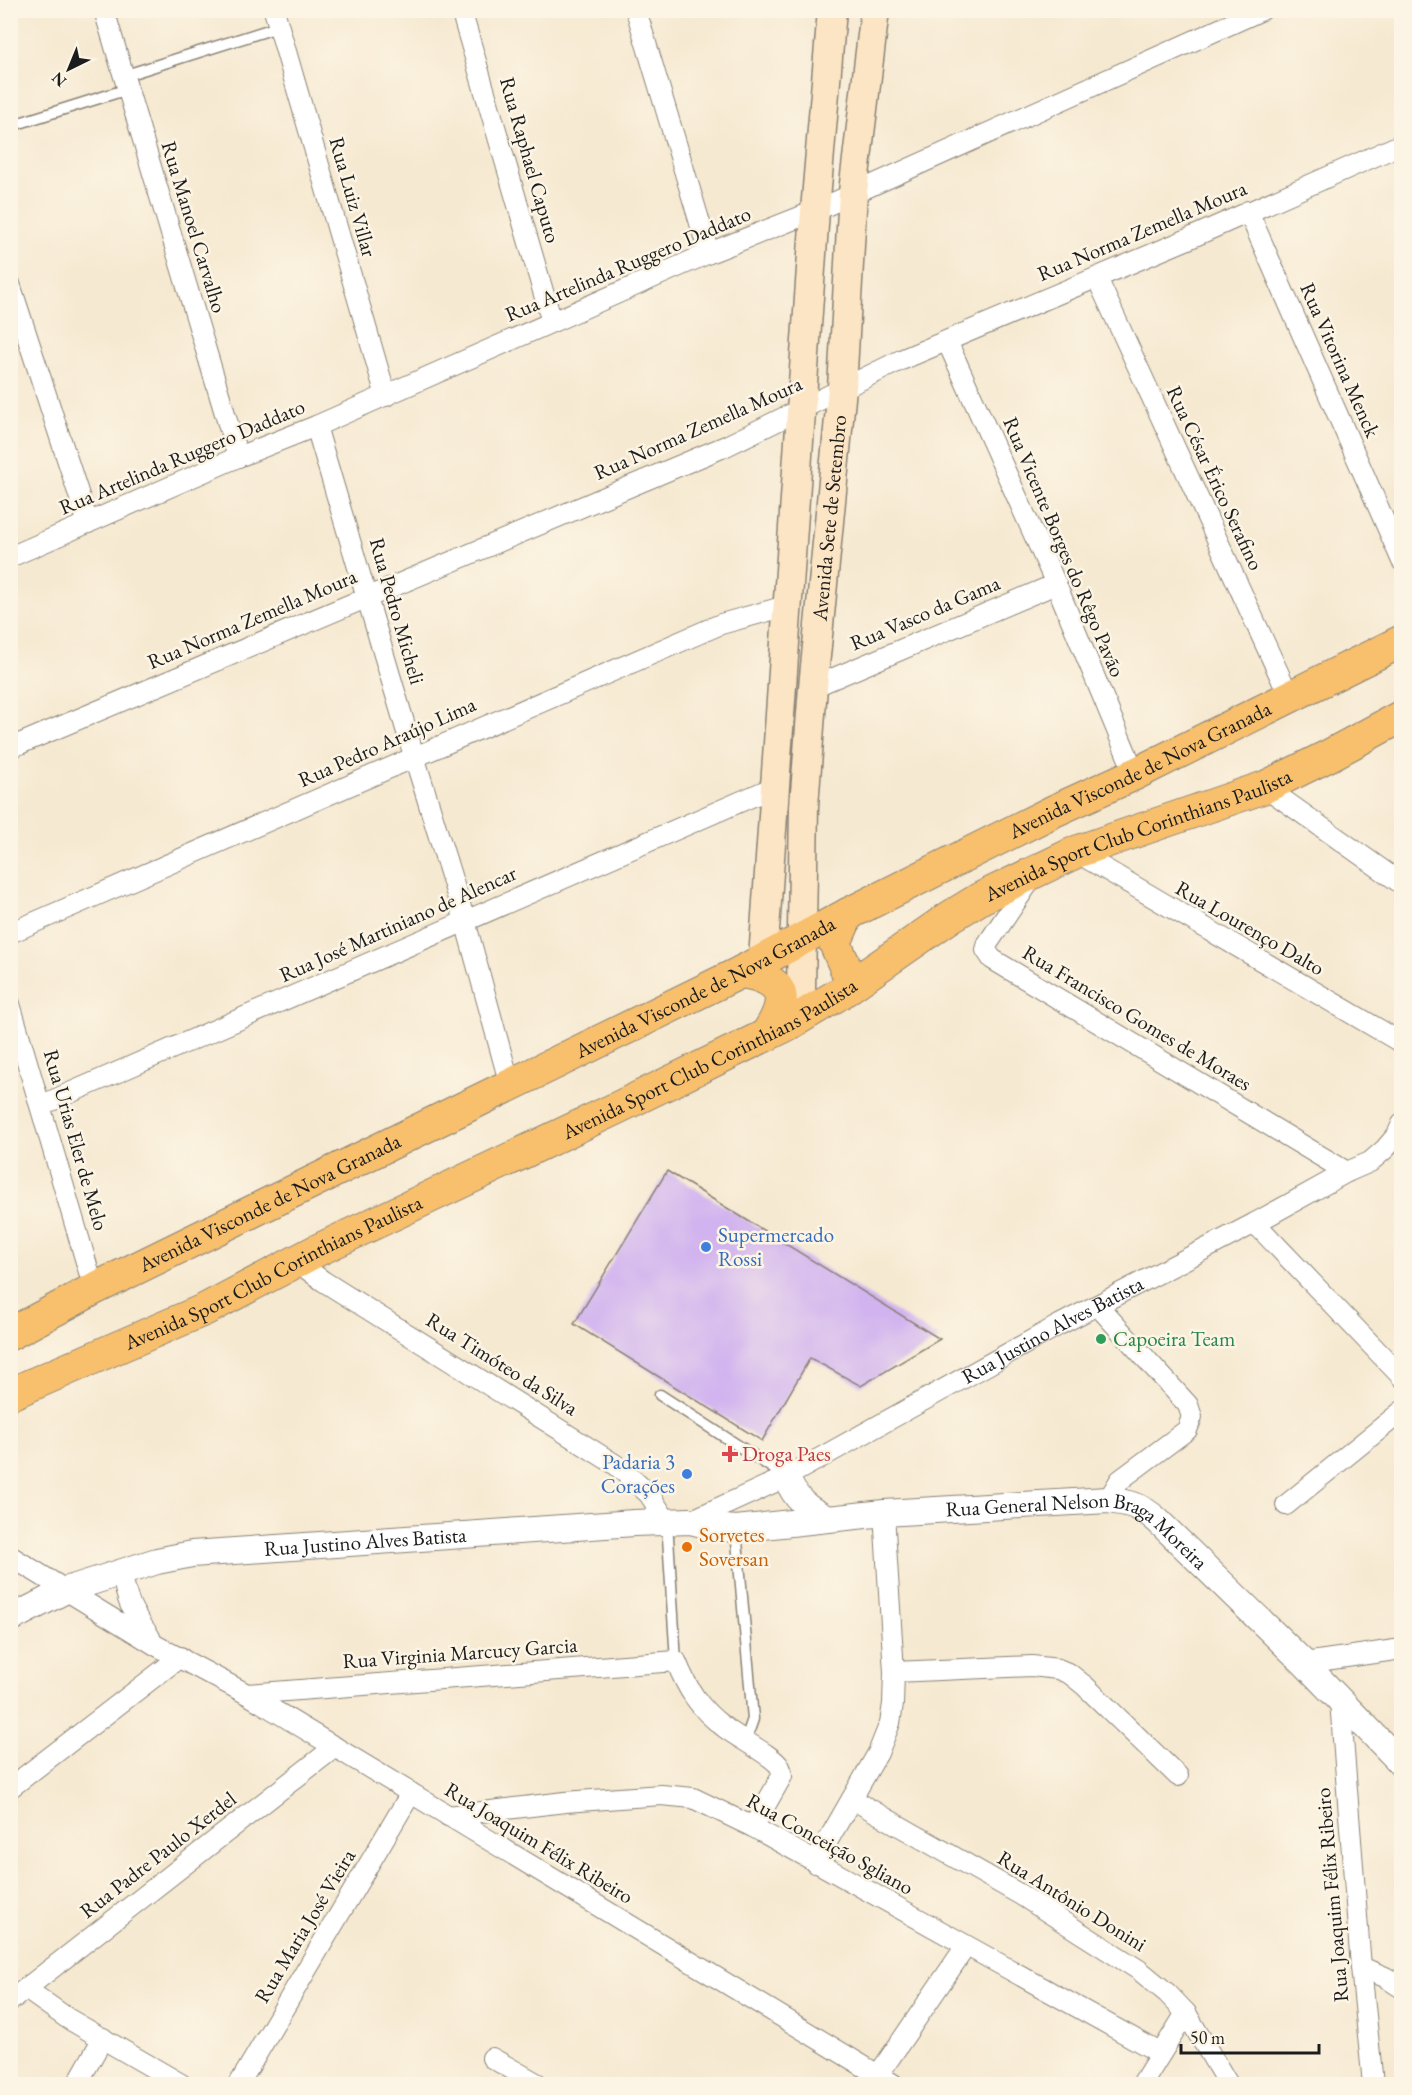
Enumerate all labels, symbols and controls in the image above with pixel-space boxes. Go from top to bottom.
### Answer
north arrow [39,39,99,99]
text: N [47,67,71,92]
street label: Rua Raphael Caputo [494,74,567,246]
street label: Rua Luiz Villar [323,134,383,260]
street label: Rua Manoel Carvalho [156,138,233,316]
street label: Rua Norma Zemella Moura [1033,174,1251,287]
street label: Rua Artelinda Ruggero Daddato [501,199,755,328]
street label: Rua Vitorina Menck [1294,278,1387,442]
street label: Rua Norma Zemella Moura [590,369,807,486]
street label: Rua César Érico Serafino [1161,381,1270,574]
street label: Rua Artelinda Ruggero Daddato [55,392,309,521]
street label: Rua Vicente Borges do Rêgo Pavão [997,413,1132,681]
street label: Avenida Sete de Setembro [805,414,852,623]
street label: Rua Pedro Micheli [364,534,431,687]
street label: Rua Norma Zemella Moura [143,562,361,675]
street label: Rua Vasco da Gama [846,569,1004,656]
street label: Rua Pedro Araújo Lima [294,690,480,793]
street label: Avenida Visconde de Nova Granada [1003,694,1276,845]
street label: Avenida Sport Club Corinthians Paulista [979,762,1297,908]
street label: Rua José Martiniano de Alencar [275,859,521,988]
street label: Rua Lourenço Dalto [1171,874,1330,981]
street label: Avenida Visconde de Nova Granada [570,909,840,1065]
street label: Rua Francisco Gomes de Moraes [1018,938,1257,1097]
street label: Avenida Sport Club Corinthians Paulista [557,971,863,1146]
street label: Rua Urias Eler de Melo [38,1046,115,1233]
street label: Avenida Visconde de Nova Granada [133,1127,405,1278]
street label: Avenida Sport Club Corinthians Paulista [119,1188,427,1356]
place label: Supermercado Rossi [718,1221,834,1272]
marker: Supermercado Rossi [699,1240,713,1254]
street label: Rua Justino Alves Batista [957,1269,1148,1390]
street label: Rua Timóteo da Silva [421,1306,584,1421]
place label: Capoeira Team [1113,1325,1235,1352]
marker: Capoeira Team [1094,1332,1108,1346]
place label: Droga Paes [742,1440,831,1467]
marker: Droga Paes [723,1447,737,1461]
place label: Padaria 3 Corações [601,1448,675,1499]
marker: Padaria 3 Corações [680,1467,694,1481]
street label: Rua General Nelson Braga Moreira [945,1486,1214,1576]
street label: Rua Justino Alves Batista [263,1521,468,1562]
place label: Sorvetes Soversan [699,1521,769,1572]
marker: Sorvetes Soversan [680,1540,694,1554]
street label: Rua Virginia Marcucy Garcia [342,1631,579,1674]
street label: Rua Joaquim Félix Ribeiro [440,1776,638,1910]
street label: Rua Padre Paulo Xerdel [74,1785,241,1924]
street label: Rua Conceição Sgliano [742,1787,918,1901]
street label: Rua Joaquim Félix Ribeiro [1309,1787,1354,2003]
street label: Rua Maria José Vieira [248,1843,361,2007]
street label: Rua Antônio Donini [993,1844,1152,1957]
scale bar [1181,2017,1319,2055]
text: 50 m [1190,2026,1225,2049]

